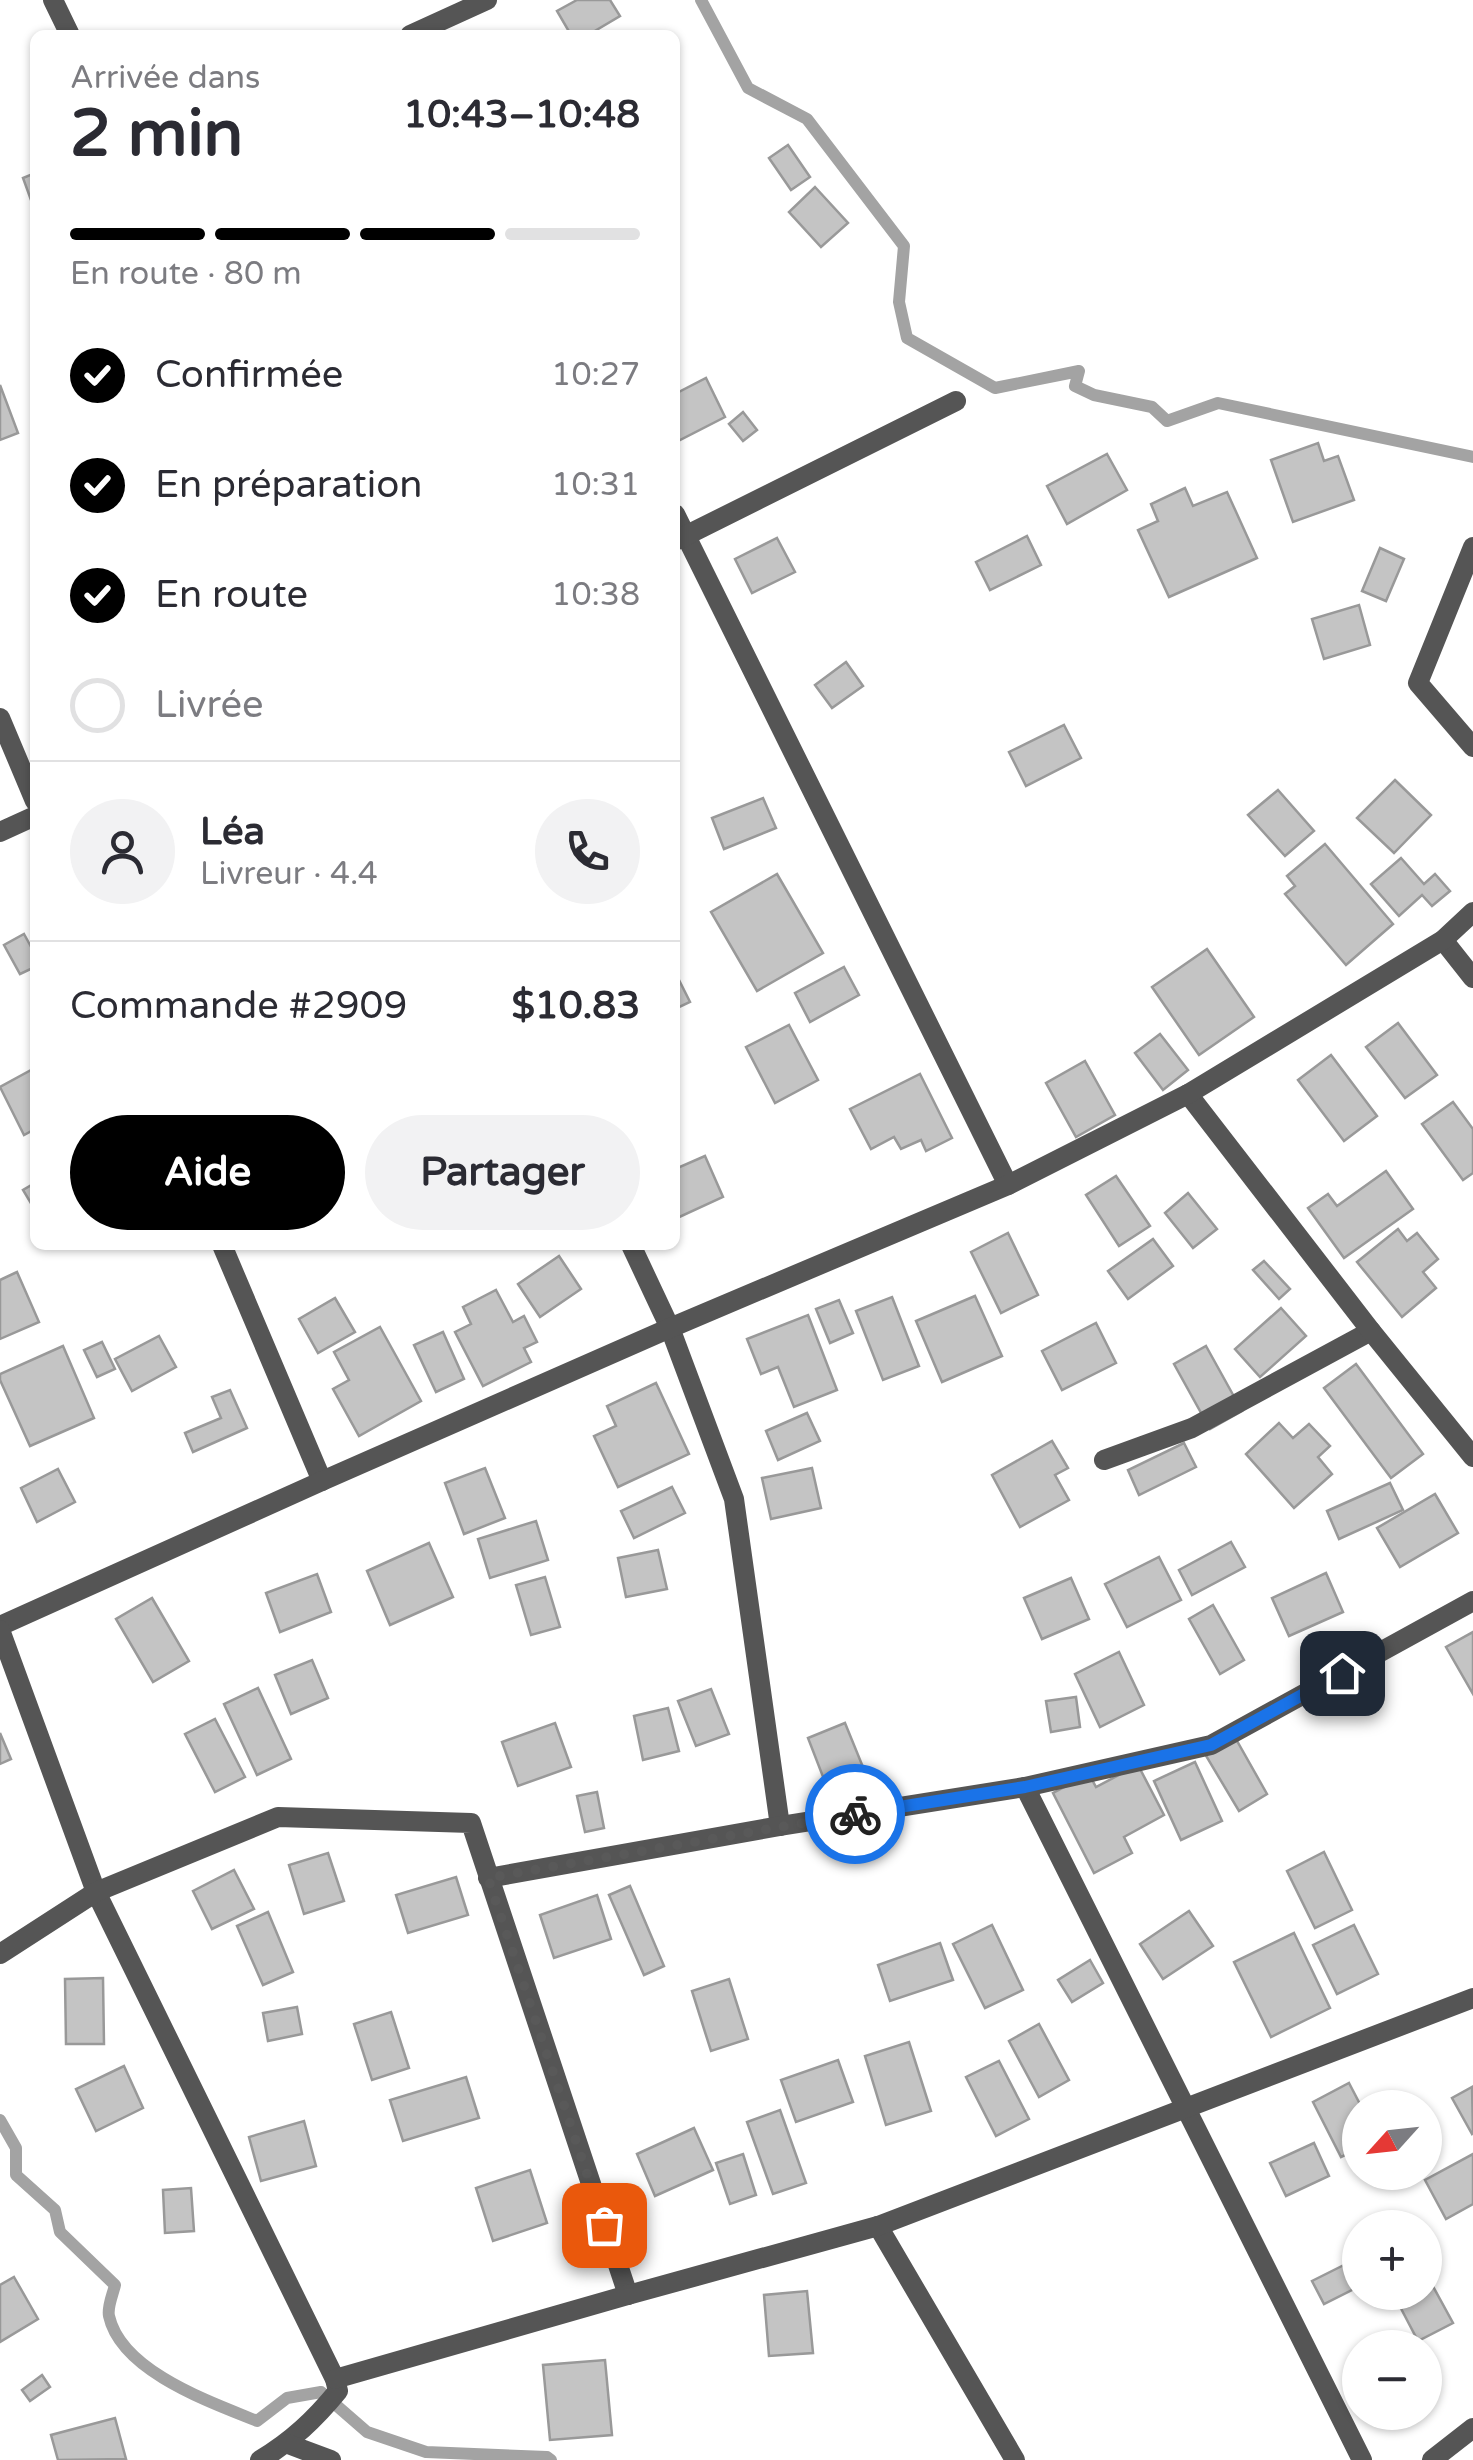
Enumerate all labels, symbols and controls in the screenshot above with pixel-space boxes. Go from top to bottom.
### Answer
text: Arrivée dans [70,59,260,97]
text: 10:43–10:48 [403,92,640,138]
text: 2 min [70,95,243,174]
text: En route · 80 m [70,255,302,293]
icon: check [70,348,125,403]
text: Confirmée [155,352,343,398]
text: 10:27 [551,356,640,394]
icon: check [70,458,125,513]
text: En préparation [155,462,422,508]
text: 10:31 [551,466,640,504]
icon: check [70,568,125,623]
text: En route [155,572,308,618]
text: 10:38 [551,576,640,614]
text: Livrée [155,682,264,728]
button: person [70,799,175,904]
button: phone [535,799,640,904]
text: Léa [200,809,265,855]
text: Livreur · 4.4 [200,855,378,893]
text: Commande #2909 [70,983,407,1029]
text: $10.83 [511,983,640,1029]
button: Aide [70,1115,345,1230]
button: Partager [365,1115,640,1230]
pin [1300,1631,1385,1716]
icon: home [1315,1646,1370,1701]
courier [805,1764,905,1864]
icon: bike [828,1787,883,1842]
north arrow [1342,2090,1442,2190]
map controls [1342,2090,1442,2430]
pin [562,2183,647,2268]
icon: bag [577,2198,632,2253]
button: + [1342,2210,1442,2310]
button: − [1342,2330,1442,2430]

